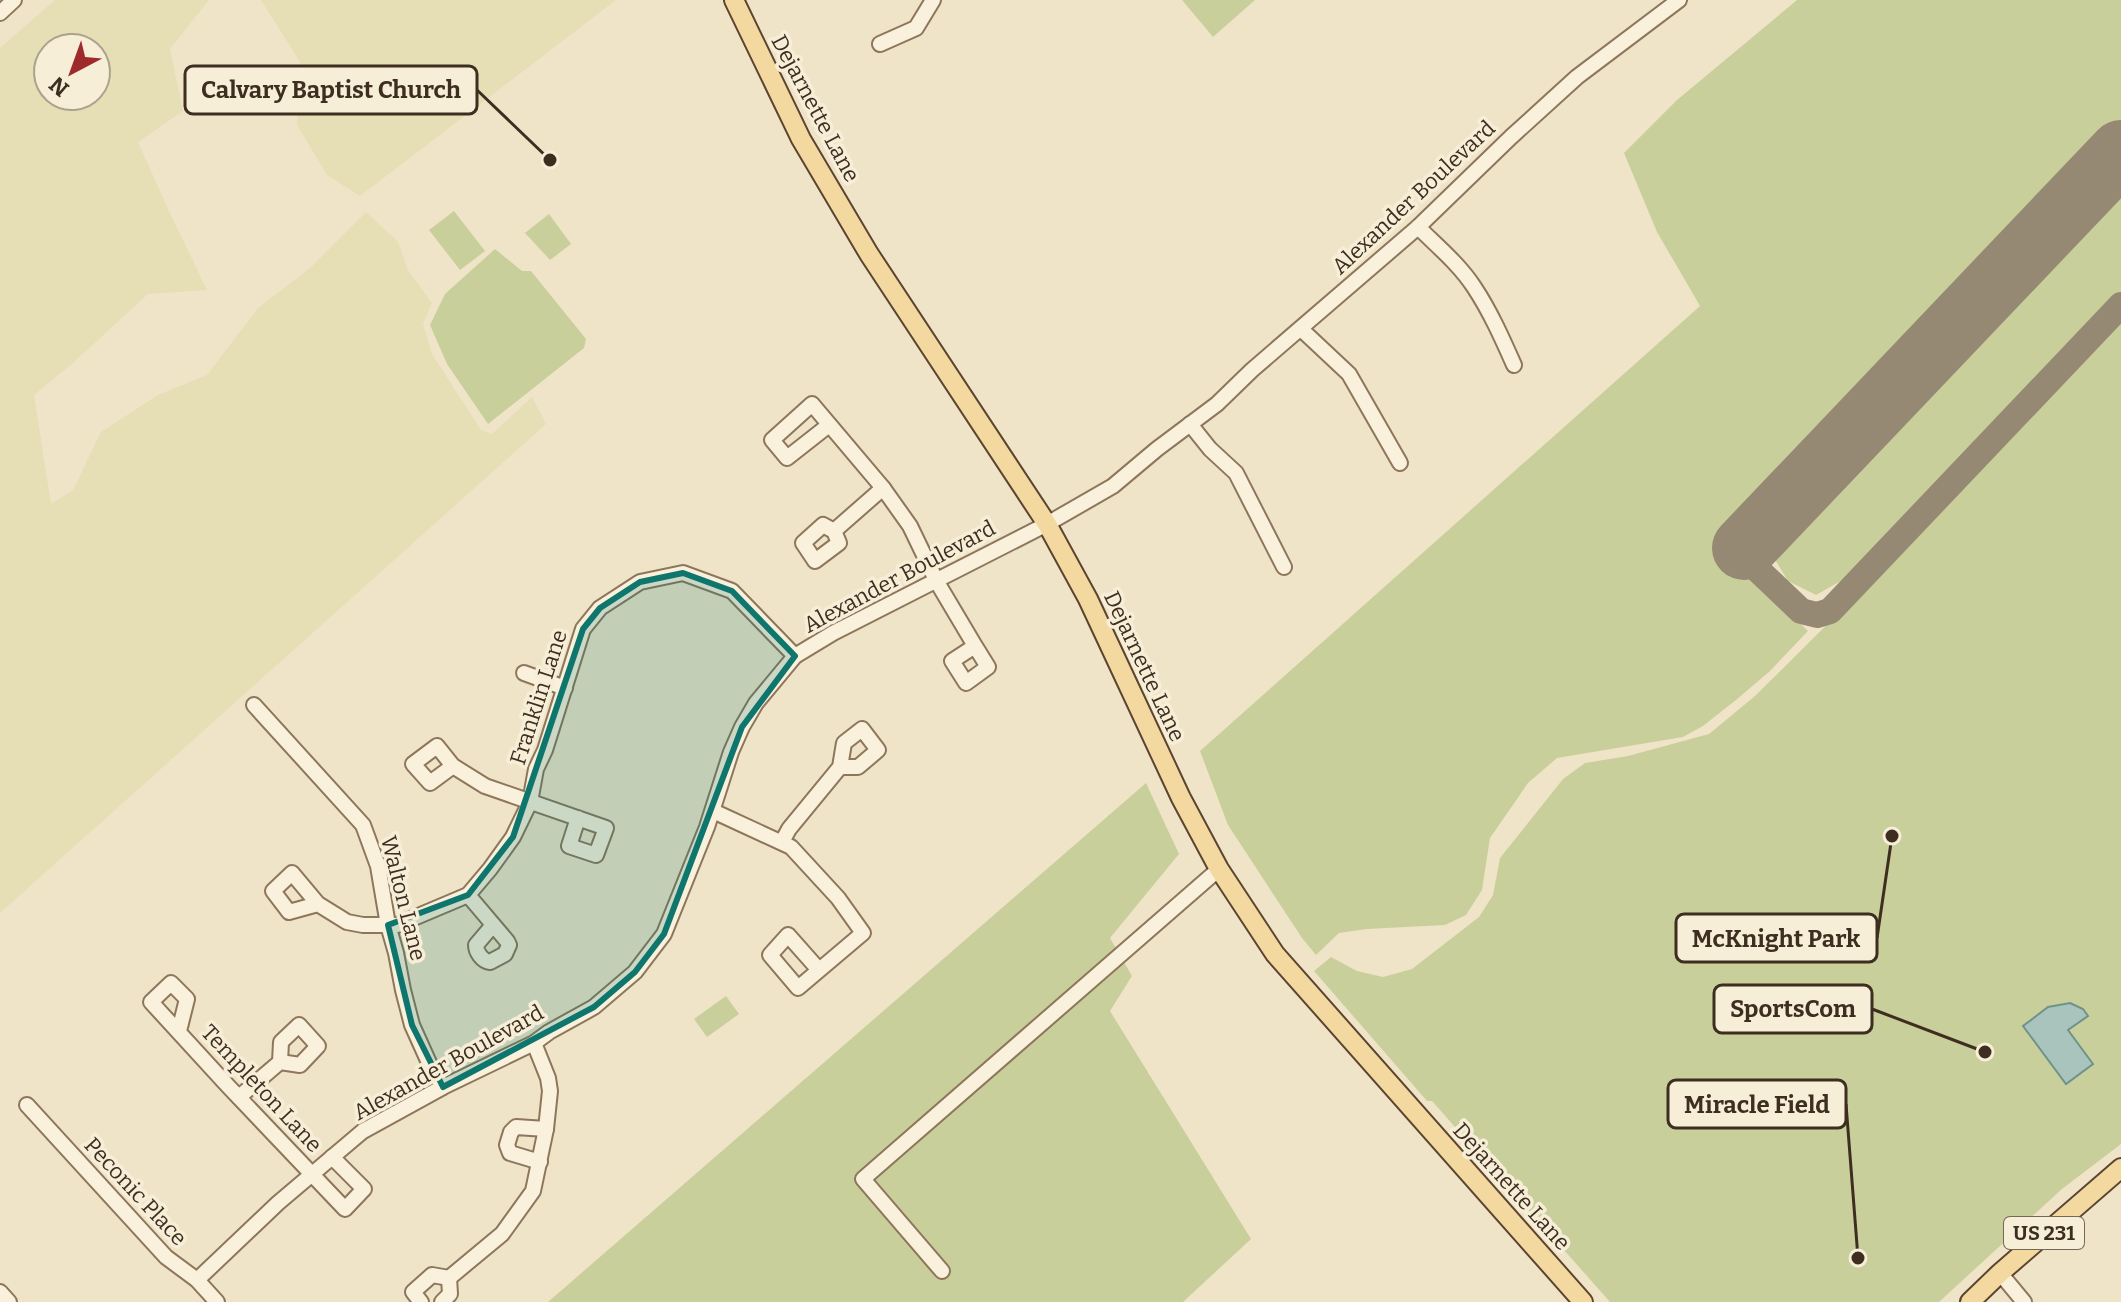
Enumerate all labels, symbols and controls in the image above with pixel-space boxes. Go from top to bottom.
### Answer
street label: Dejarnette Lane [765,30,866,186]
north arrow [32,32,112,112]
callout: Calvary Baptist Church [185,66,477,114]
text: N [44,71,74,102]
text: Calvary Baptist Church [201,76,461,104]
street label: Alexander Boulevard [1326,115,1501,280]
street label: Alexander Boulevard [799,514,1000,638]
street label: Dejarnette Lane [1098,587,1191,746]
street label: Franklin Lane [504,626,573,768]
street label: Walton Lane [375,833,432,963]
callout: McKnight Park [1676,914,1877,962]
text: McKnight Park [1692,925,1861,953]
callout: SportsCom [1714,985,1872,1033]
text: SportsCom [1730,995,1856,1023]
street label: Alexander Boulevard [348,999,548,1126]
street label: Templeton Lane [196,1019,328,1158]
callout: Miracle Field [1668,1080,1846,1128]
text: Miracle Field [1684,1091,1830,1119]
street label: Dejarnette Lane [1447,1117,1576,1256]
street label: Peconic Place [79,1132,193,1251]
road number: US 231 [2004,1217,2084,1249]

